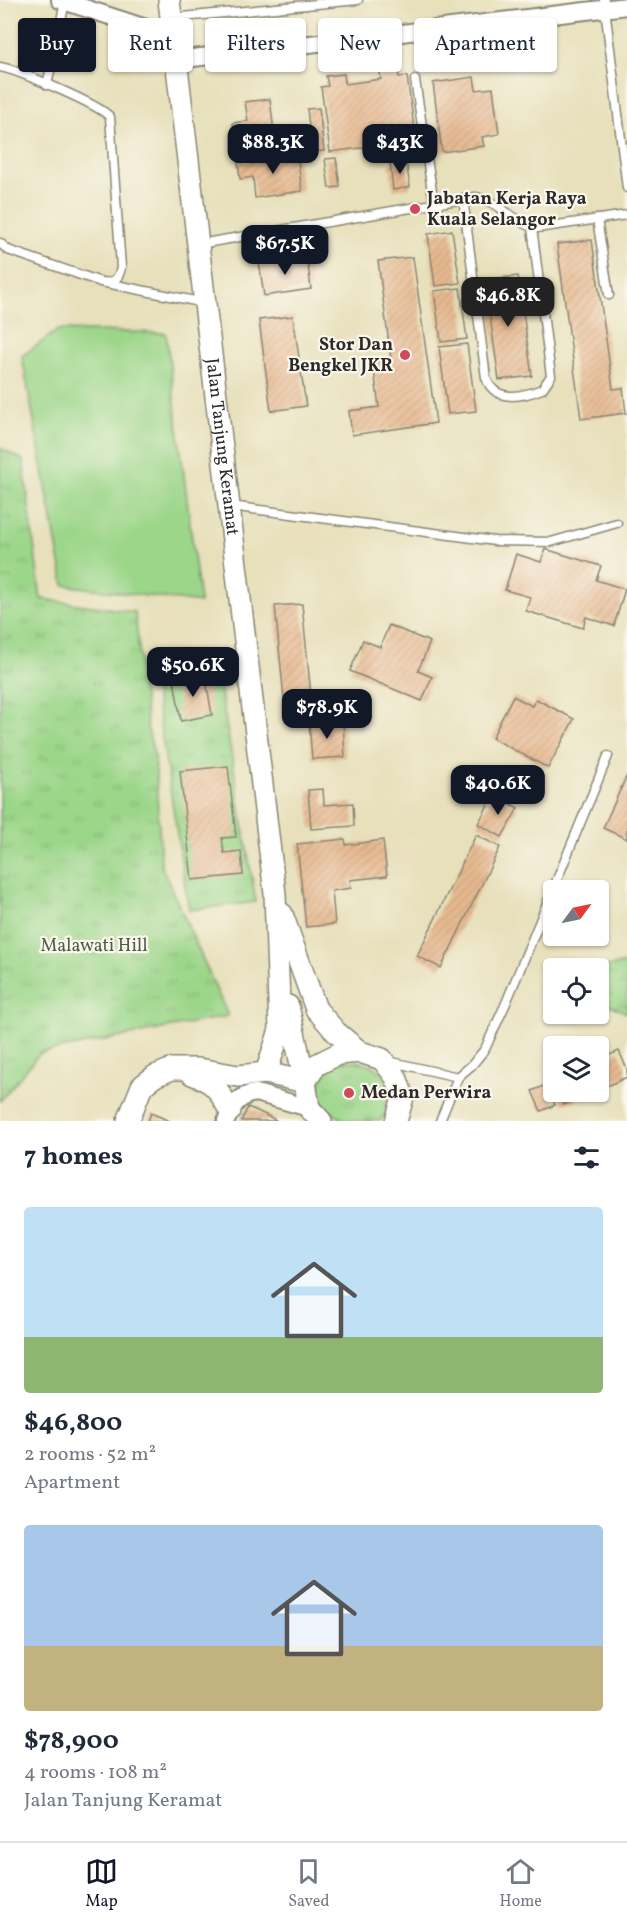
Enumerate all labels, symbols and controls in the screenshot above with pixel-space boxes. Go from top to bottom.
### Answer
chip: Buy [18,18,96,72]
chip: Rent [108,18,193,72]
chip: Filters [205,18,306,72]
chip: New [318,18,402,72]
chip: Apartment [414,18,557,72]
pin: $88.3K [224,124,322,175]
pin: $43K [364,124,436,175]
text: $88.3K [242,129,304,157]
text: $43K [376,129,424,157]
place label: Jabatan Kerja Raya Kuala Selangor [426,187,587,233]
marker: Jabatan Kerja Raya Kuala Selangor [408,202,422,216]
pin: $67.5K [236,225,334,276]
text: $67.5K [255,230,315,258]
pin: $46.8K [459,277,557,328]
text: $46.8K [475,282,541,310]
place label: Stor Dan Bengkel JKR [288,333,393,379]
marker: Stor Dan Bengkel JKR [398,348,412,362]
street label: Jalan Tanjung Keramat [199,357,245,537]
pin: $50.6K [144,647,242,698]
text: $50.6K [161,652,225,680]
pin: $78.9K [278,689,376,740]
text: $78.9K [296,694,358,722]
pin: $40.6K [449,765,547,816]
text: $40.6K [465,770,531,798]
north arrow [543,880,609,946]
map controls [543,880,609,1102]
park label: Malawati Hill [40,934,148,959]
button: locate [543,958,609,1024]
button: layers [543,1036,609,1102]
place label: Medan Perwira [361,1081,491,1106]
marker: Medan Perwira [342,1086,356,1100]
text: 7 homes [24,1139,123,1175]
icon: filters [570,1141,603,1174]
icon: home [260,1246,368,1354]
text: $46,800 [24,1405,122,1441]
text: 2 rooms · 52 m² [24,1441,156,1469]
text: Apartment [24,1469,120,1497]
icon: home [260,1564,368,1672]
text: $78,900 [24,1723,119,1759]
text: 4 rooms · 108 m² [24,1759,167,1787]
text: Jalan Tanjung Keramat [24,1787,222,1815]
tab: Map [85,1855,118,1913]
tab: Saved [288,1855,329,1913]
tab: Home [500,1855,542,1913]

